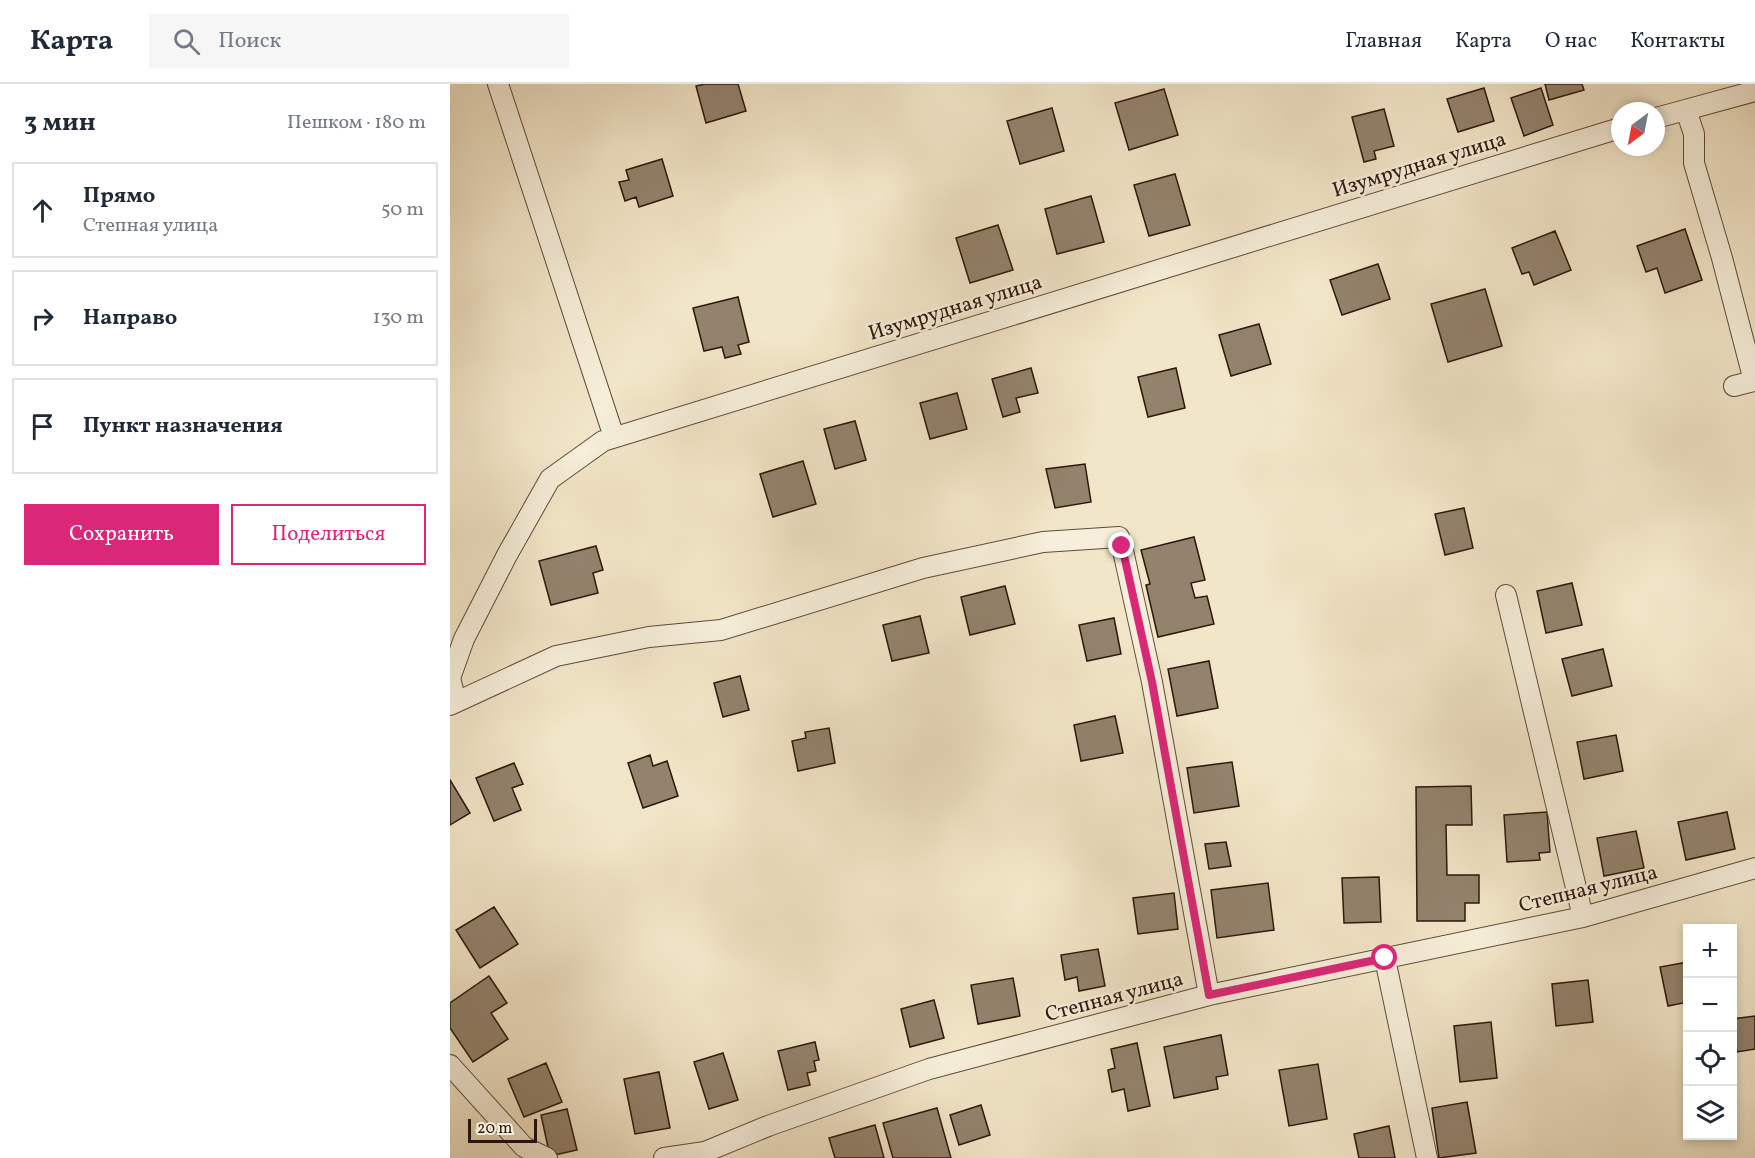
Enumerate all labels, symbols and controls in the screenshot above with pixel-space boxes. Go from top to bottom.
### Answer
search box [149,14,569,68]
text: Карта [30,22,113,61]
icon: search [170,25,203,58]
text: Поиск [218,26,281,57]
text: Главная [1345,27,1422,56]
text: Карта [1455,27,1512,56]
text: О нас [1545,27,1597,56]
text: Контакты [1630,27,1725,56]
north arrow [1611,102,1665,156]
text: 3 мин [24,105,96,141]
text: Пешком · 180 m [287,109,426,137]
street label: Изумрудная улица [1329,125,1510,206]
text: Прямо [83,181,155,212]
icon: ahead [26,194,59,227]
text: 50 m [381,196,424,224]
text: Степная улица [83,212,218,240]
street label: Изумрудная улица [865,268,1046,349]
icon: right [26,302,59,335]
text: Направо [83,303,177,334]
text: 130 m [373,304,424,332]
icon: arrive [26,410,59,443]
text: Пункт назначения [83,411,283,442]
button: Сохранить [24,504,219,565]
button: Поделиться [231,504,426,565]
route end [1108,532,1134,558]
street label: Степная улица [1516,858,1661,921]
map controls [1683,924,1737,1140]
button: + [1683,924,1737,978]
route start [1371,944,1397,970]
street label: Степная улица [1042,965,1187,1030]
button: − [1683,978,1737,1032]
button: locate [1683,1032,1737,1086]
button: layers [1683,1086,1737,1140]
scale bar [468,1116,537,1144]
text: 20 m [477,1118,512,1140]

